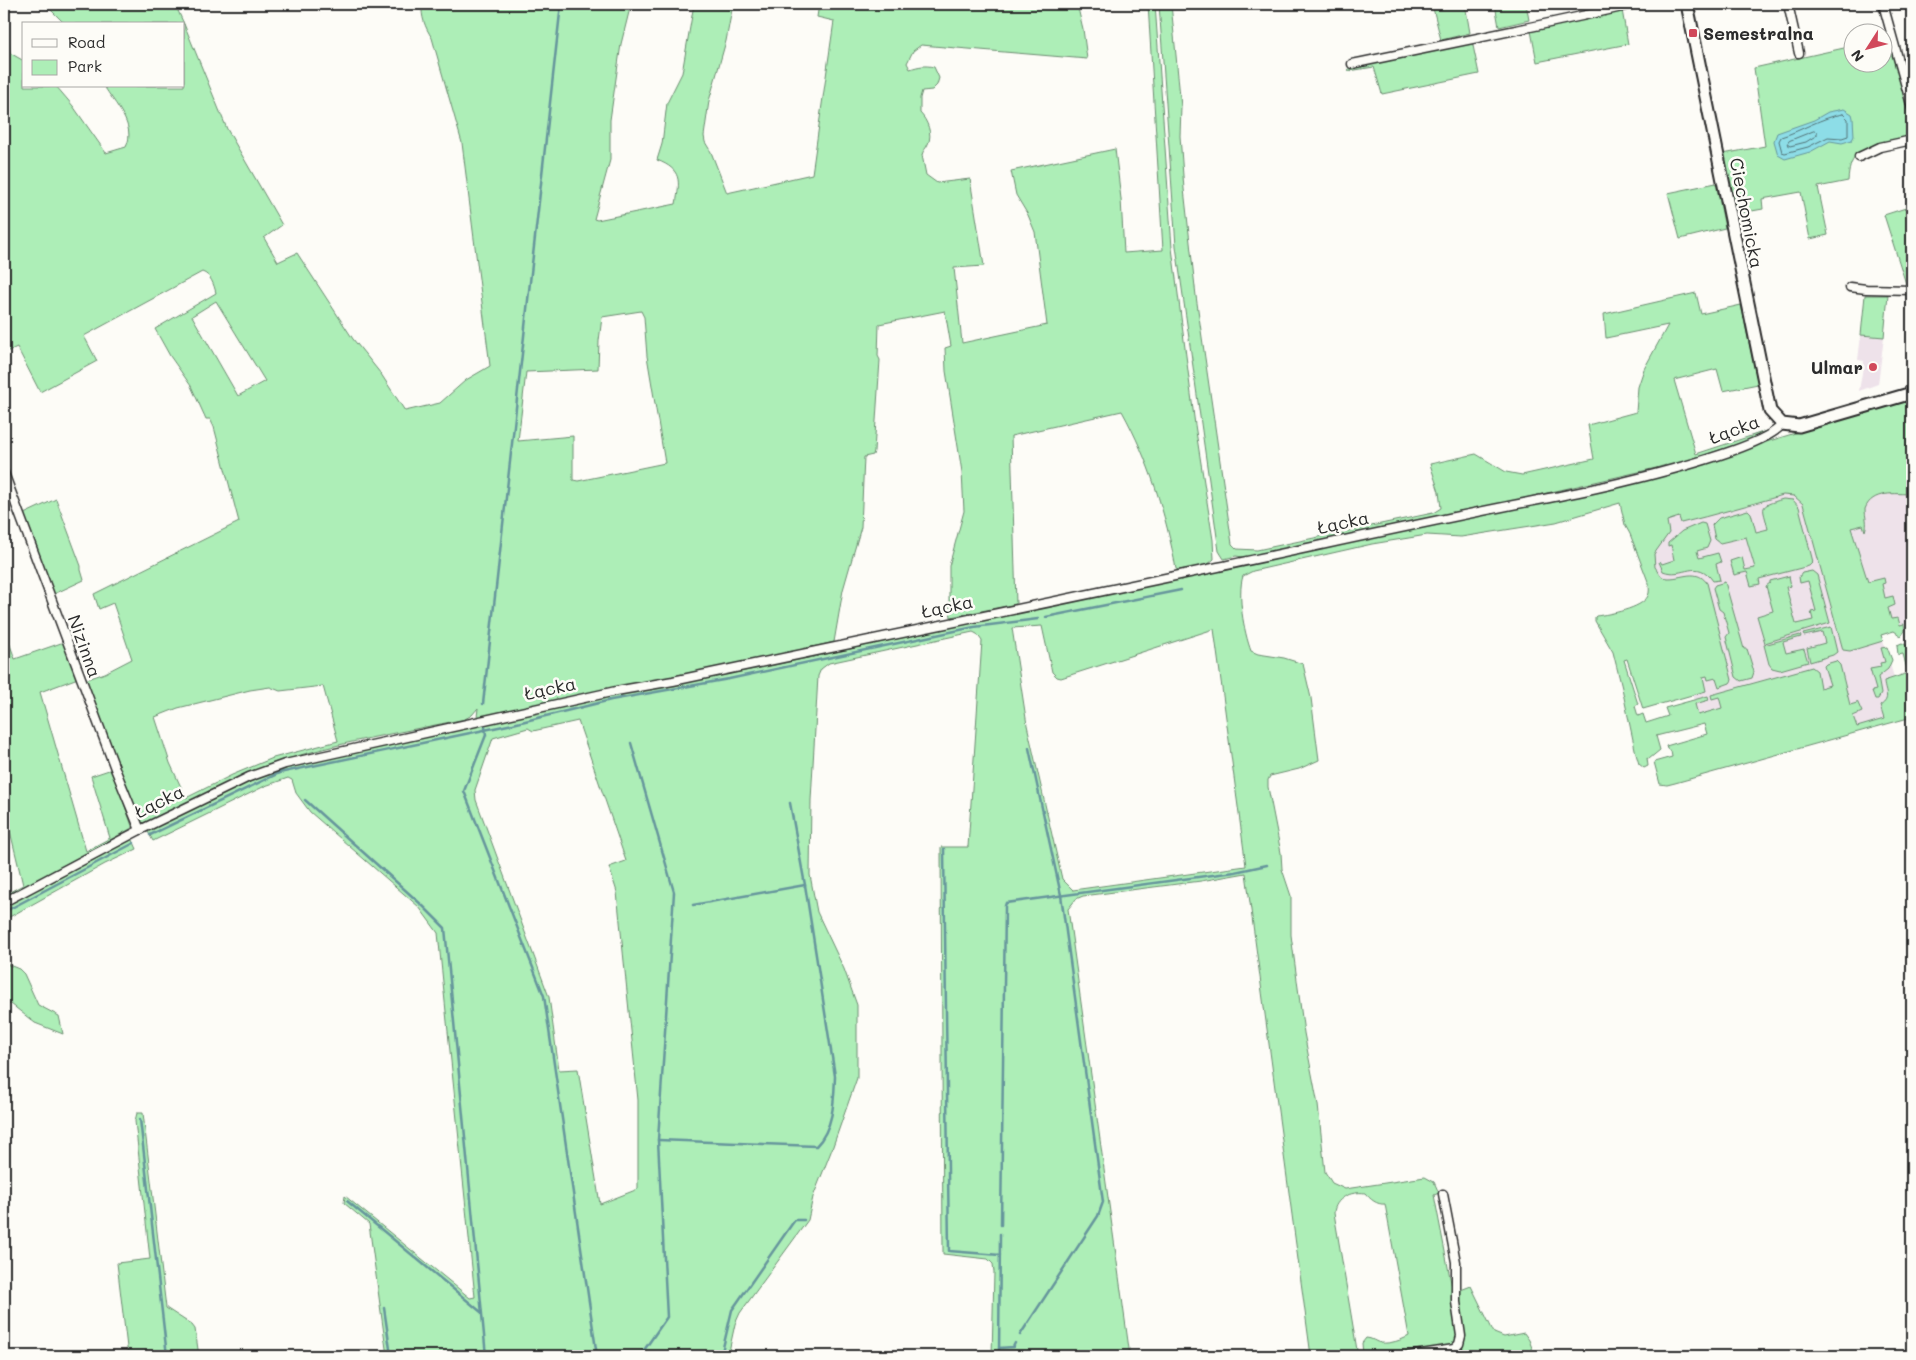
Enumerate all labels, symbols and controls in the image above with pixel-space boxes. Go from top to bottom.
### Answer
place label: Semestralna [1703,21,1814,45]
legend [22,22,185,88]
north arrow [1844,22,1894,72]
marker: Semestralna [1687,27,1699,39]
text: Road [68,32,105,52]
text: N [1846,46,1868,66]
text: Park [68,56,102,76]
street label: Ciechomicka [1725,156,1769,270]
place label: Ulmar [1811,355,1863,379]
marker: Ulmar [1867,361,1879,373]
street label: Łącka [1705,409,1763,449]
street label: Łącka [1315,505,1371,539]
street label: Łącka [919,589,975,623]
street label: Nizinna [63,611,107,681]
street label: Łącka [522,671,578,705]
street label: Łącka [130,779,188,823]

